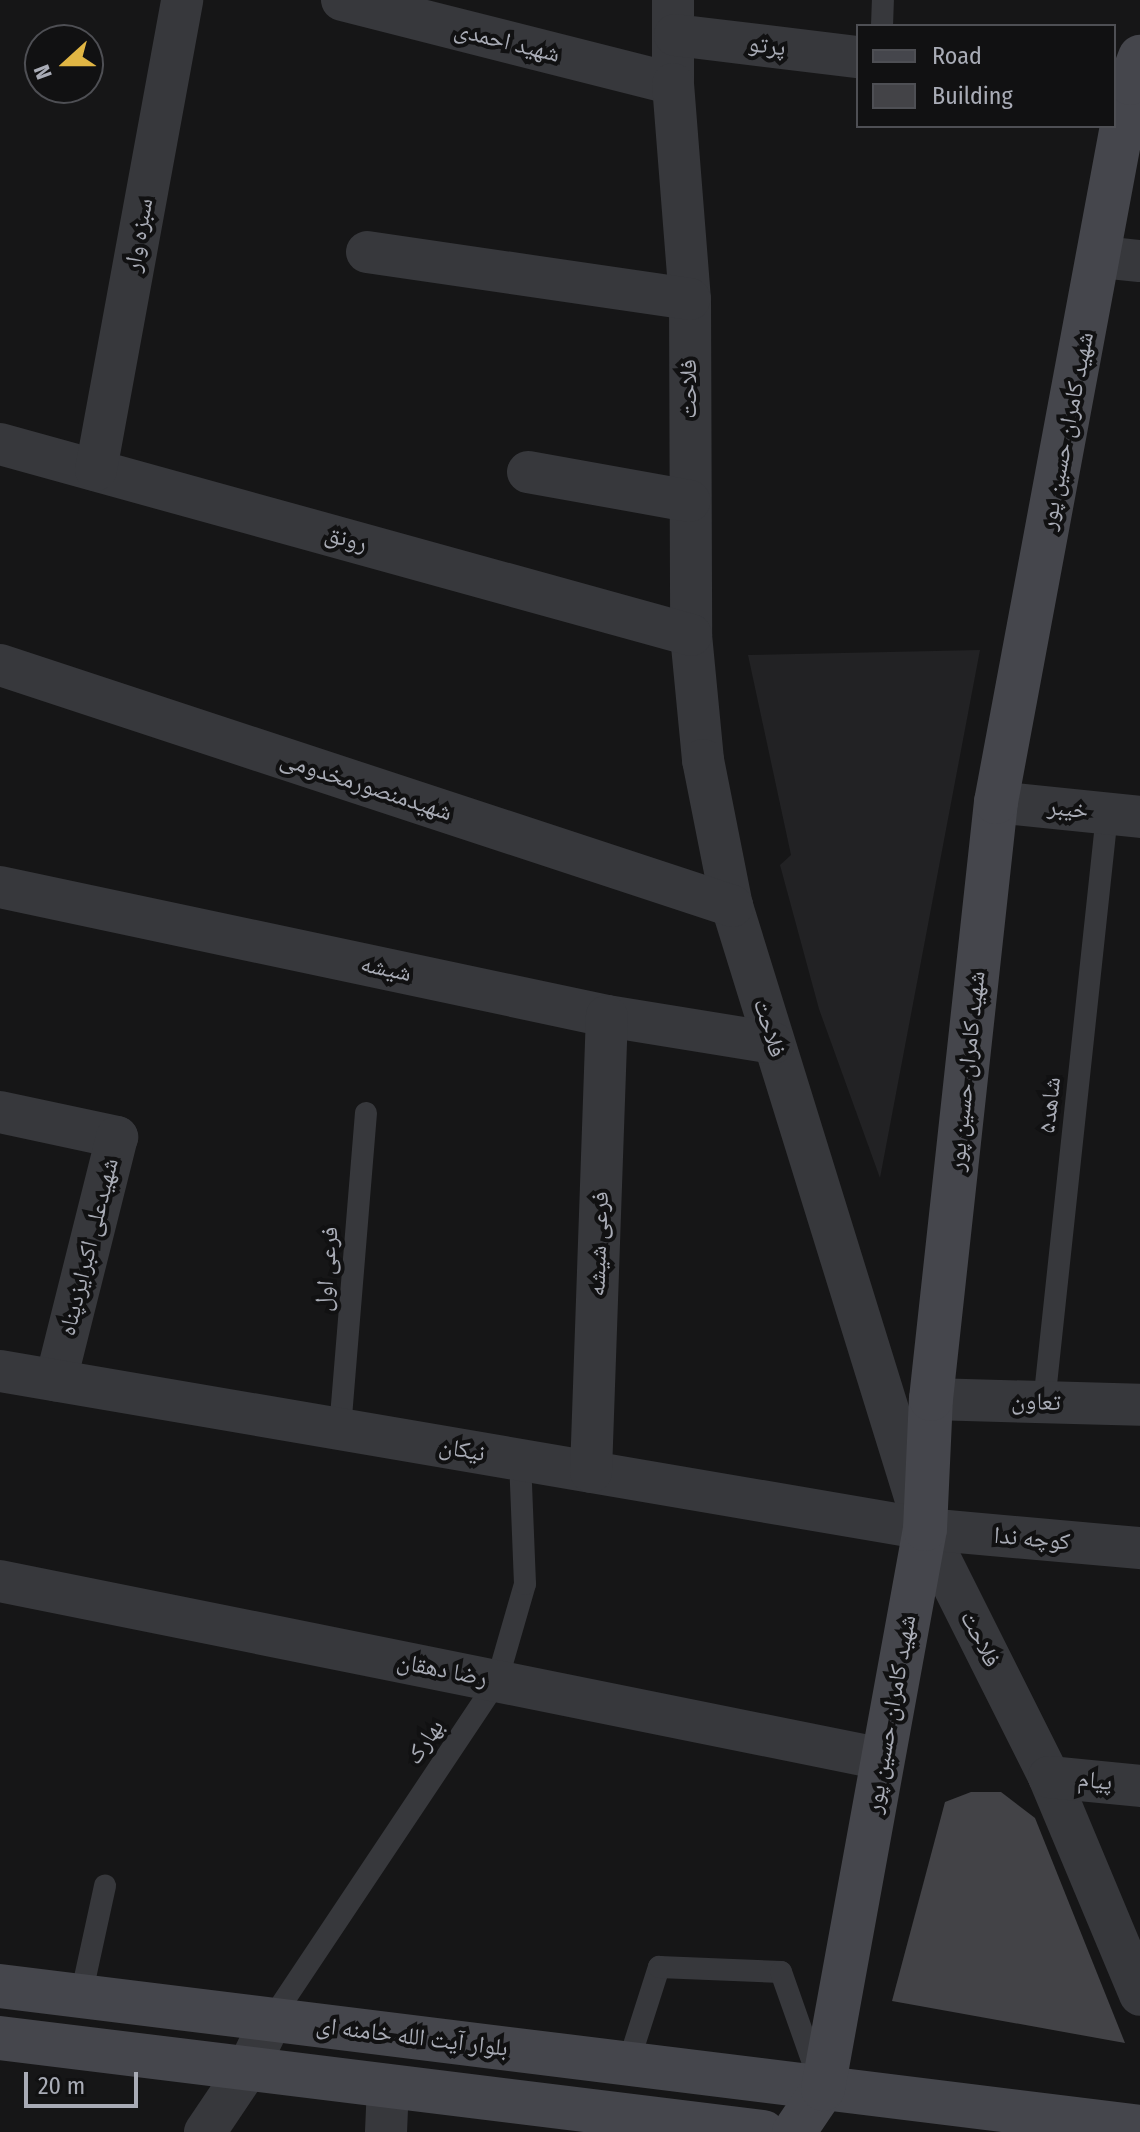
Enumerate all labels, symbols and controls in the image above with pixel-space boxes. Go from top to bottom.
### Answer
street label: شهید احمدی [451,15,563,69]
north arrow [24,24,104,104]
legend [856,24,1116,128]
street label: پرتو [747,29,787,63]
text: Road [932,42,982,70]
text: N [28,61,58,83]
text: Building [932,82,1013,110]
street label: سبزه وار [118,196,160,274]
street label: شهید کامران حسین پور [1034,330,1100,532]
street label: فلاحت [675,359,703,419]
street label: رونق [322,520,370,558]
street label: شهیدمنصورمخدومی [276,745,456,827]
street label: خیبر [1046,793,1090,825]
street label: شیشه [358,950,414,988]
street label: شهید کامران حسین پور [942,970,992,1172]
street label: فلاحت [747,995,791,1061]
street label: شاهد۵ [1033,1076,1067,1134]
street label: شهیدعلی اکبرایزدپناه [53,1155,125,1339]
street label: فرعی شیشه [583,1191,615,1297]
street label: فرعی اول [309,1225,345,1313]
street label: تعاون [1011,1387,1061,1417]
street label: نیکان [437,1432,487,1468]
street label: کوچه ندا [993,1521,1071,1557]
street label: فلاحت [954,1606,1006,1672]
street label: شهید کامران حسین پور [859,1613,923,1815]
street label: رضا دهقان [394,1647,490,1693]
street label: بهارک [400,1714,450,1770]
street label: پیام [1076,1765,1114,1797]
street label: بلوار آیت الله خامنه ای [314,2011,510,2063]
scale bar [28,2056,142,2106]
text: 20 m [38,2072,85,2100]

